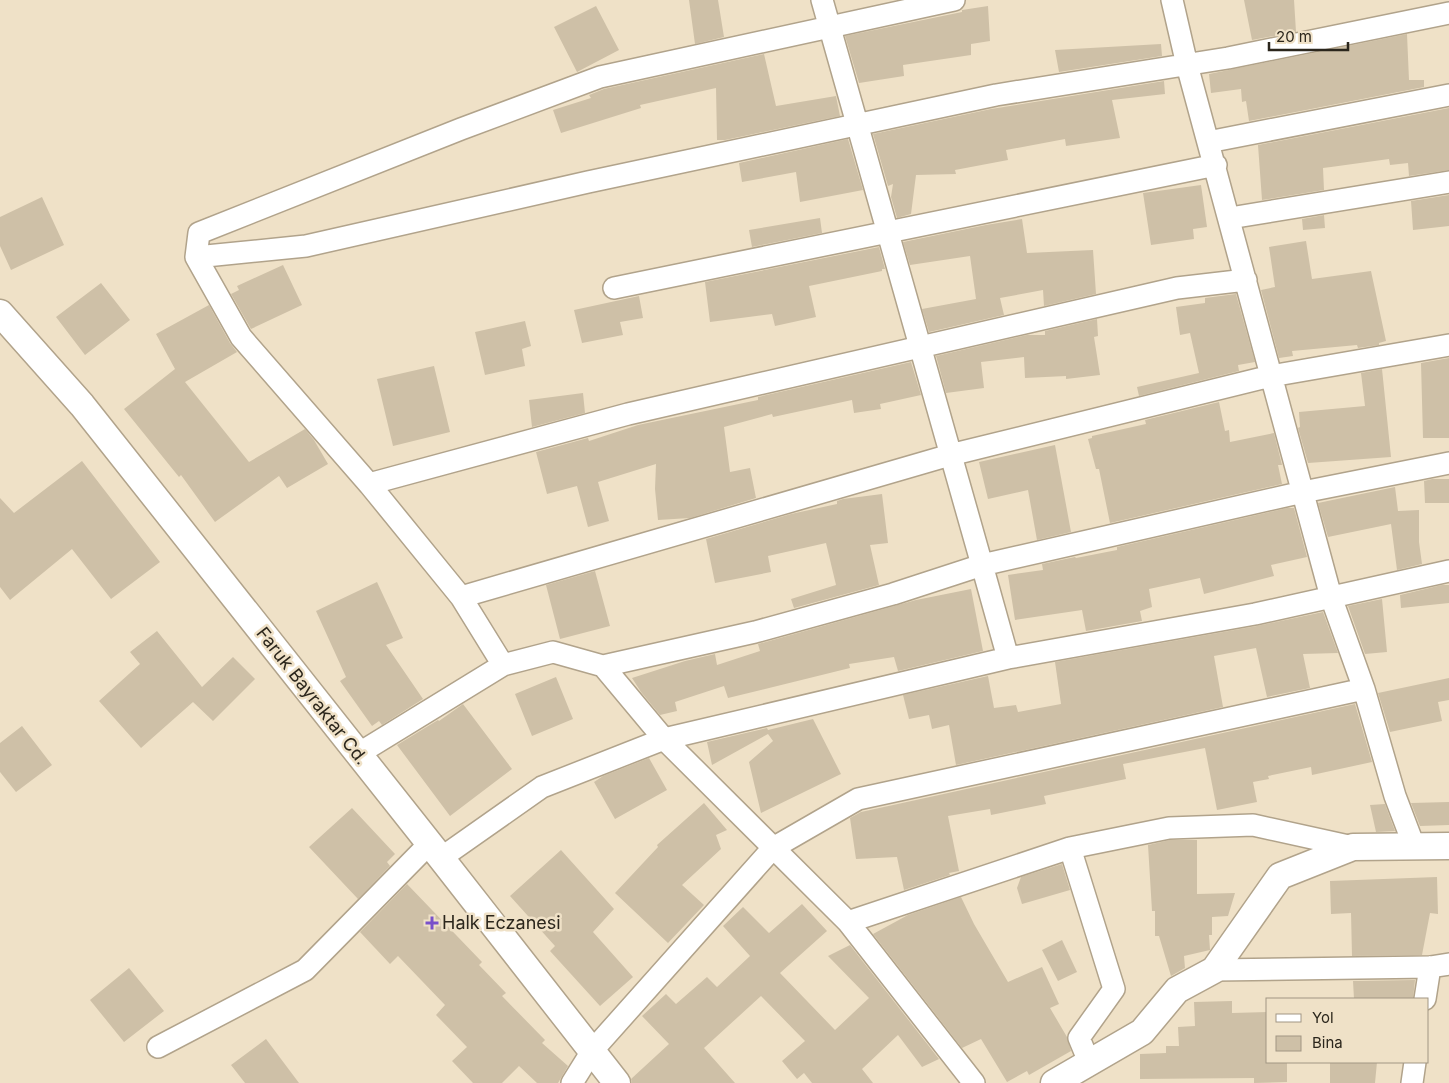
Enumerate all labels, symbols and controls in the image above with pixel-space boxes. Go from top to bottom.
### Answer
scale bar [1269,20,1348,52]
text: 20 m [1276,27,1312,46]
street label: Faruk Bayraktar Cd. [252,623,373,769]
place label: Halk Eczanesi [442,912,561,933]
marker: Halk Eczanesi [426,917,438,929]
legend [1266,998,1429,1063]
text: Yol [1312,1008,1334,1027]
text: Bina [1312,1033,1343,1052]

